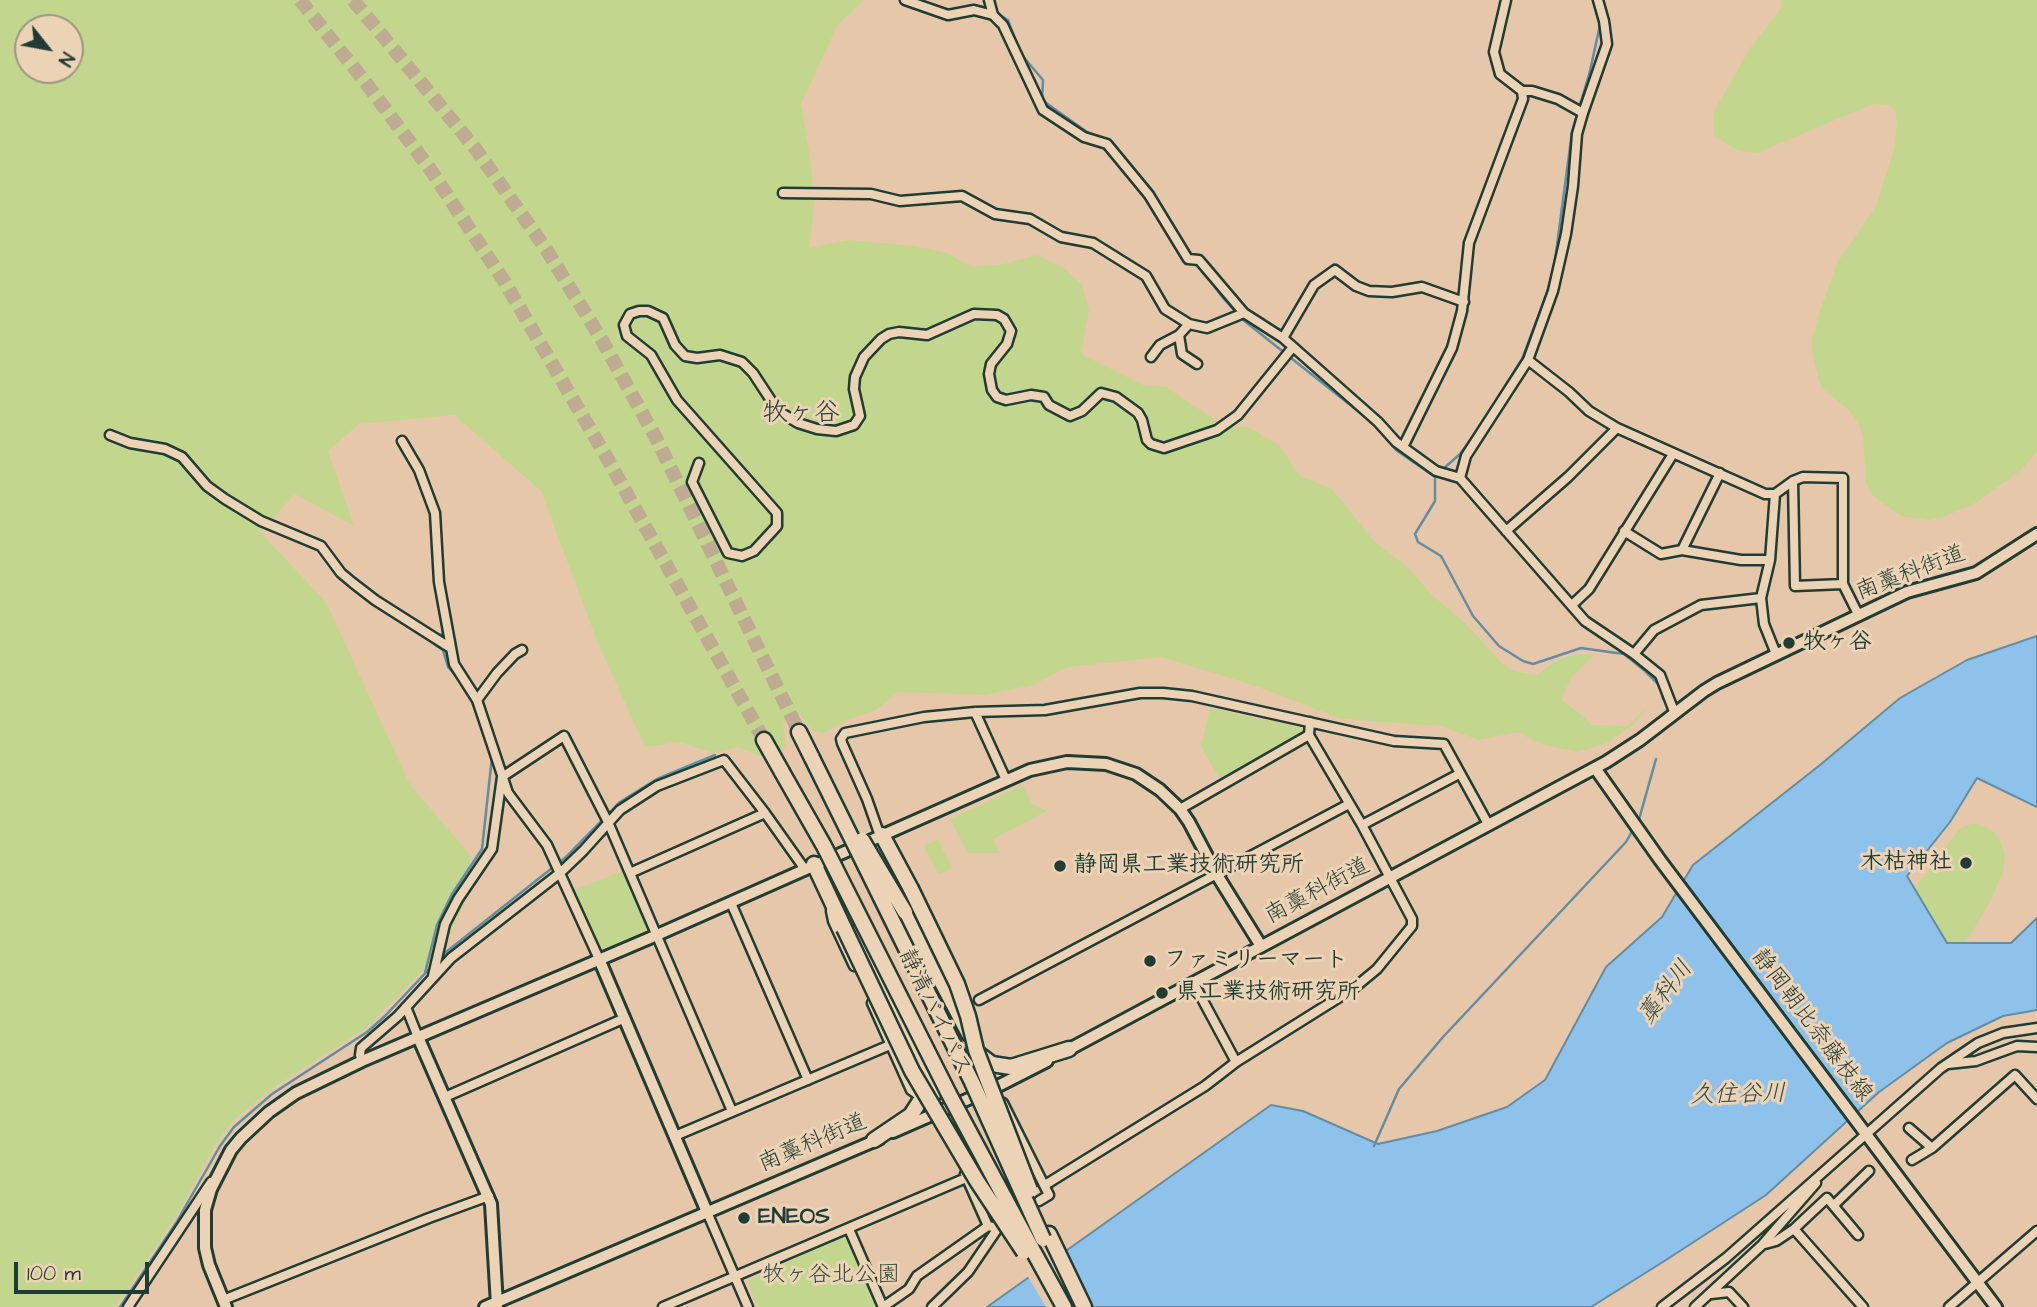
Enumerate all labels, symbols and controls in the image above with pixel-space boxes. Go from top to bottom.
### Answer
north arrow [14,14,84,84]
text: N [51,47,80,71]
district label: 牧ヶ谷 [762,399,840,431]
street label: 南藁科街道 [1852,541,1970,607]
place label: 牧ヶ谷 [1803,629,1872,657]
marker: 牧ヶ谷 [1781,635,1797,651]
place label: 木枯神社 [1860,849,1952,877]
place label: 静岡県工業技術研究所 [1074,852,1304,880]
street label: 南藁科街道 [1261,853,1375,931]
marker: 木枯神社 [1958,855,1974,871]
marker: 静岡県工業技術研究所 [1052,858,1068,874]
street label: 静岡朝比奈藤枝線 [1745,944,1877,1108]
street label: 静清バイパス [891,945,977,1081]
place label: ファミリーマート [1164,947,1348,975]
marker: ファミリーマート [1142,953,1158,969]
water label: 藁科川 [1634,956,1700,1030]
place label: 県工業技術研究所 [1176,979,1360,1007]
marker: 県工業技術研究所 [1154,985,1170,1001]
water label: 久住谷川 [1690,1081,1786,1111]
street label: 南藁科街道 [755,1109,871,1179]
place label: ENEOS [758,1204,830,1232]
marker: ENEOS [736,1210,752,1226]
scale bar [18,1248,152,1292]
text: 100 m [27,1259,81,1288]
park label: 牧ヶ谷北公園 [762,1262,900,1290]

